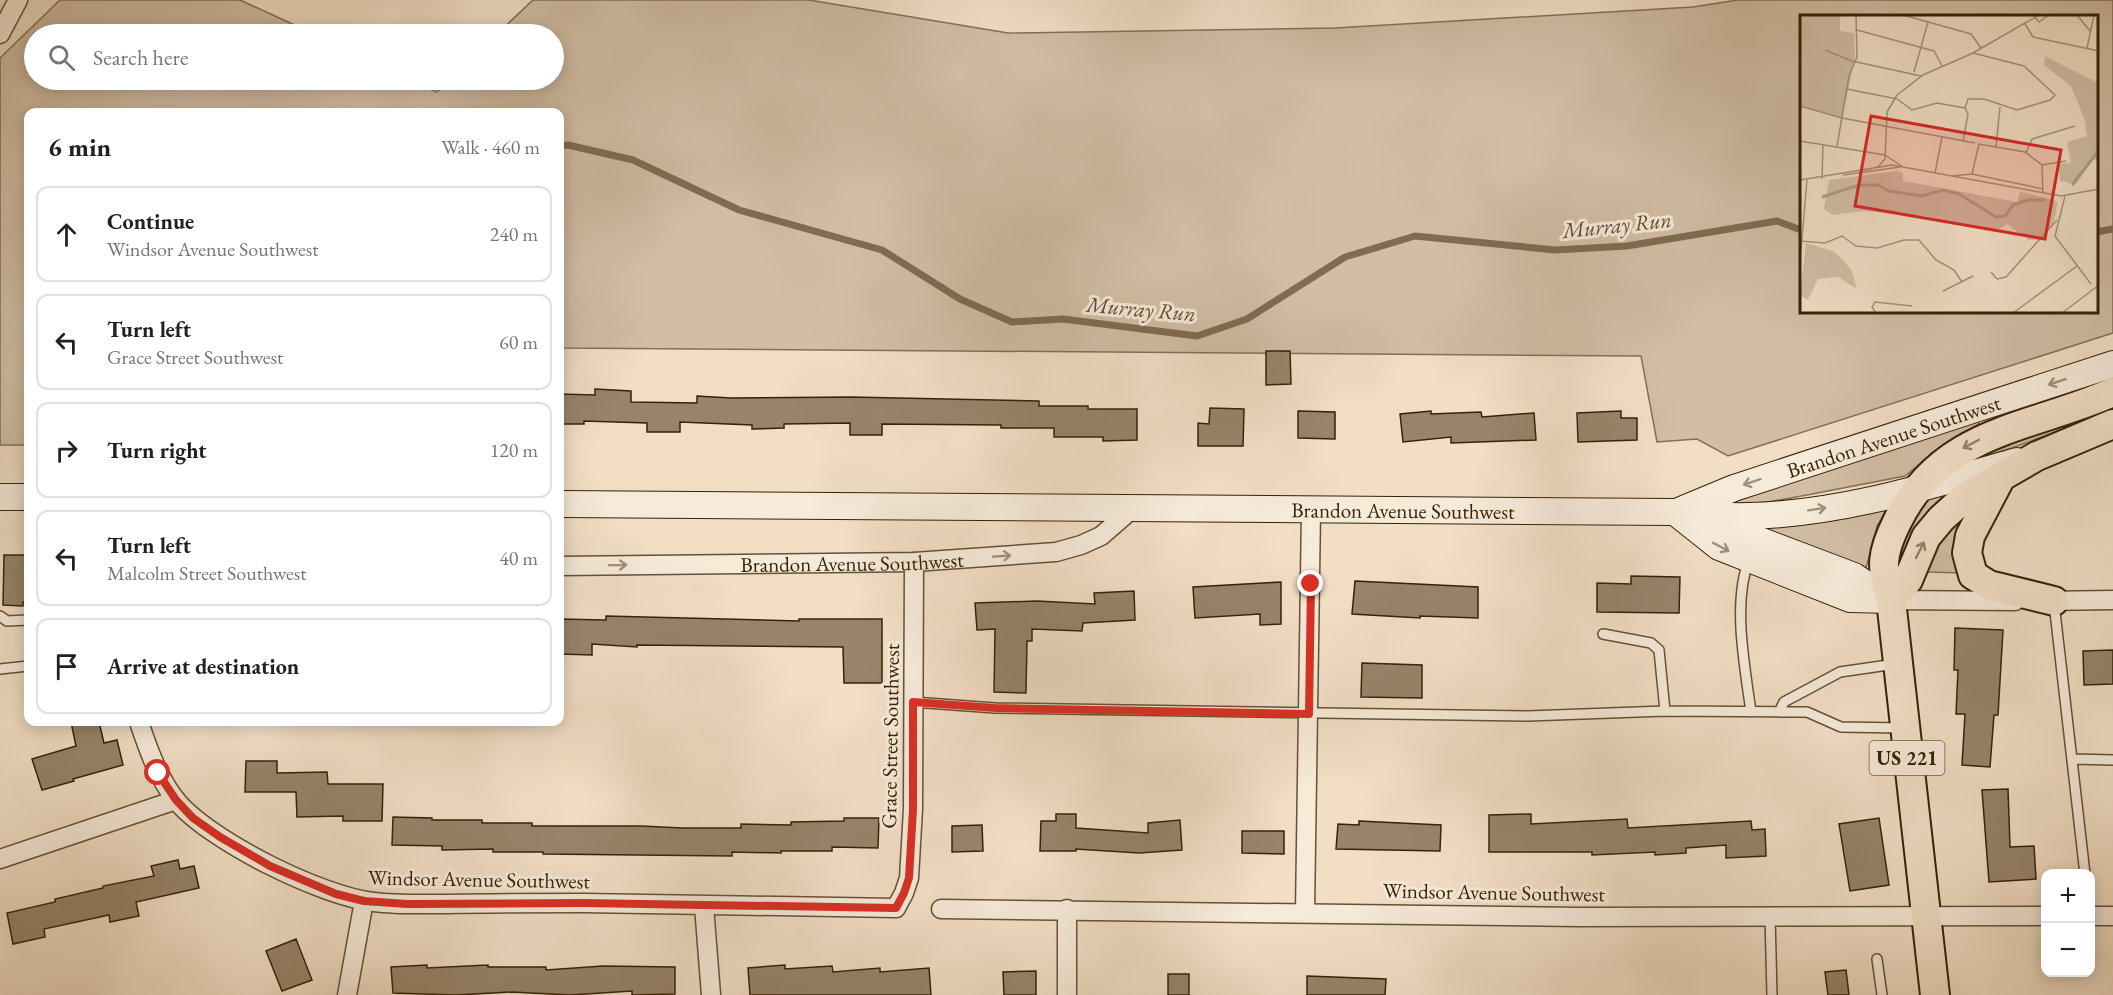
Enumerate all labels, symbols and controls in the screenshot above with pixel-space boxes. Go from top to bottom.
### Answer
inset map [1800,15,2098,314]
search box [24,24,564,90]
icon: search [45,41,78,74]
text: Search here [93,43,188,72]
text: 6 min [48,130,111,164]
text: Walk · 460 m [441,134,540,160]
water label: Murray Run [1559,205,1673,245]
text: Continue [107,207,194,236]
icon: ahead [50,218,83,251]
text: 240 m [490,221,538,247]
text: Windsor Avenue Southwest [107,236,319,262]
water label: Murray Run [1083,290,1197,328]
text: Turn left [107,315,191,344]
icon: left [50,326,83,359]
text: 60 m [499,329,538,355]
text: Grace Street Southwest [107,344,283,370]
one-way arrow [2048,377,2067,388]
street label: Brandon Avenue Southwest [1783,388,2004,483]
icon: right [50,434,83,467]
text: Turn right [107,436,206,465]
text: 120 m [490,437,538,463]
one-way arrow [1963,438,1980,450]
one-way arrow [1743,477,1762,488]
street label: Brandon Avenue Southwest [1291,496,1515,524]
one-way arrow [1806,504,1826,515]
text: Turn left [107,531,191,560]
icon: left [50,542,83,575]
one-way arrow [1712,542,1730,553]
one-way arrow [1914,542,1926,560]
text: 40 m [499,545,538,571]
street label: Brandon Avenue Southwest [740,545,965,577]
one-way arrow [991,550,1011,561]
one-way arrow [607,559,627,571]
text: Malcolm Street Southwest [107,560,307,586]
route end [1297,570,1323,596]
street label: Grace Street Southwest [875,643,905,829]
icon: arrive [50,650,83,683]
text: Arrive at destination [107,652,299,681]
road number: US 221 [1870,741,1944,775]
route start [144,759,170,785]
street label: Windsor Avenue Southwest [368,864,591,894]
map controls [2041,869,2095,977]
button: + [2041,869,2095,923]
street label: Windsor Avenue Southwest [1383,877,1606,907]
button: − [2041,923,2095,977]

